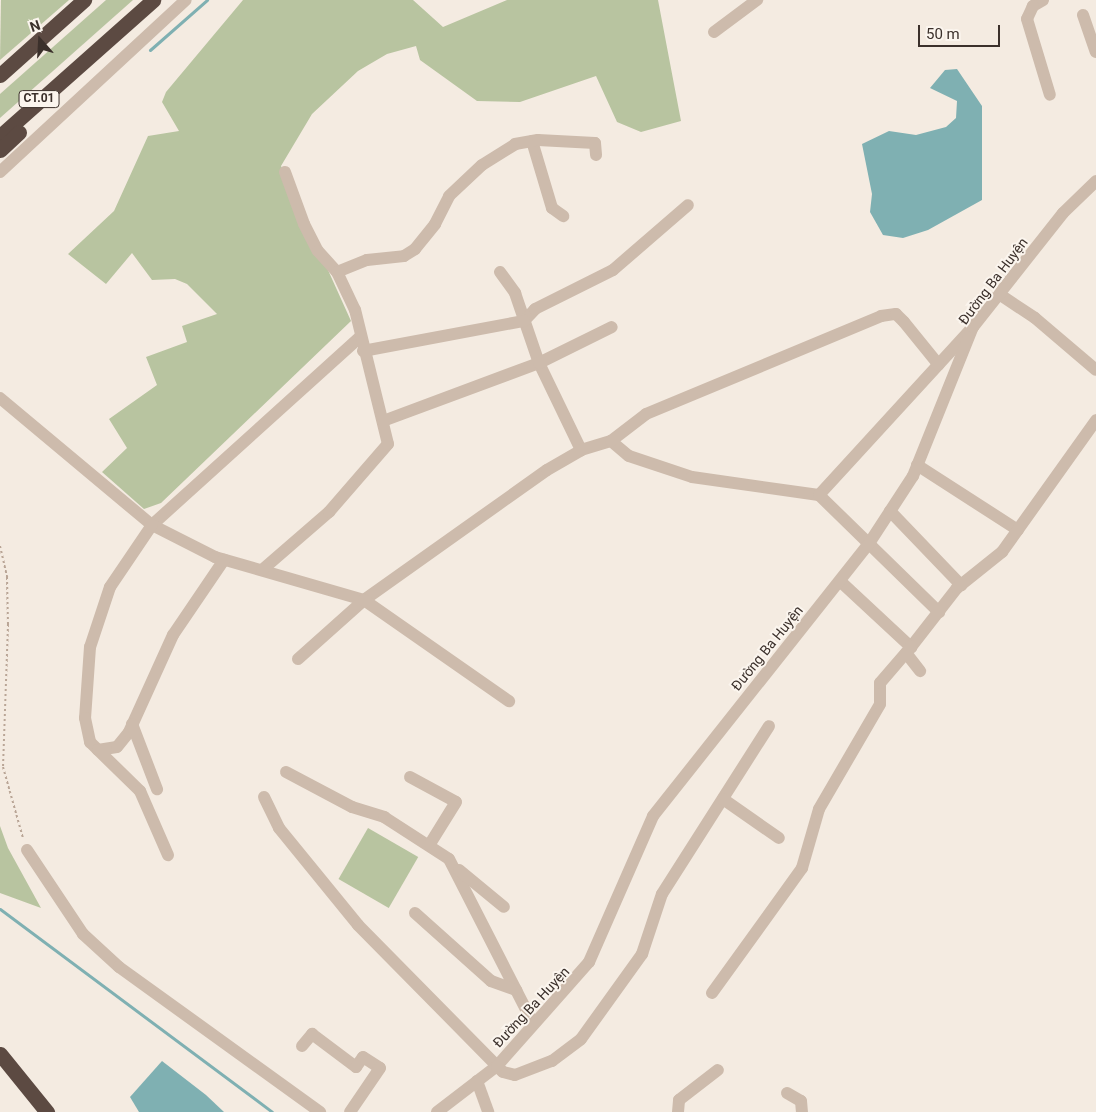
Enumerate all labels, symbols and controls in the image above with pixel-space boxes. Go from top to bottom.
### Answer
north arrow [15,15,65,65]
scale bar [921,15,1004,47]
text: N [28,17,42,35]
text: 50 m [926,25,960,43]
road number: CT.01 [18,90,60,108]
street label: Đường Ba Huyện [955,234,1031,328]
street label: Đường Ba Huyện [728,602,806,694]
street label: Đường Ba Huyện [489,963,573,1051]

